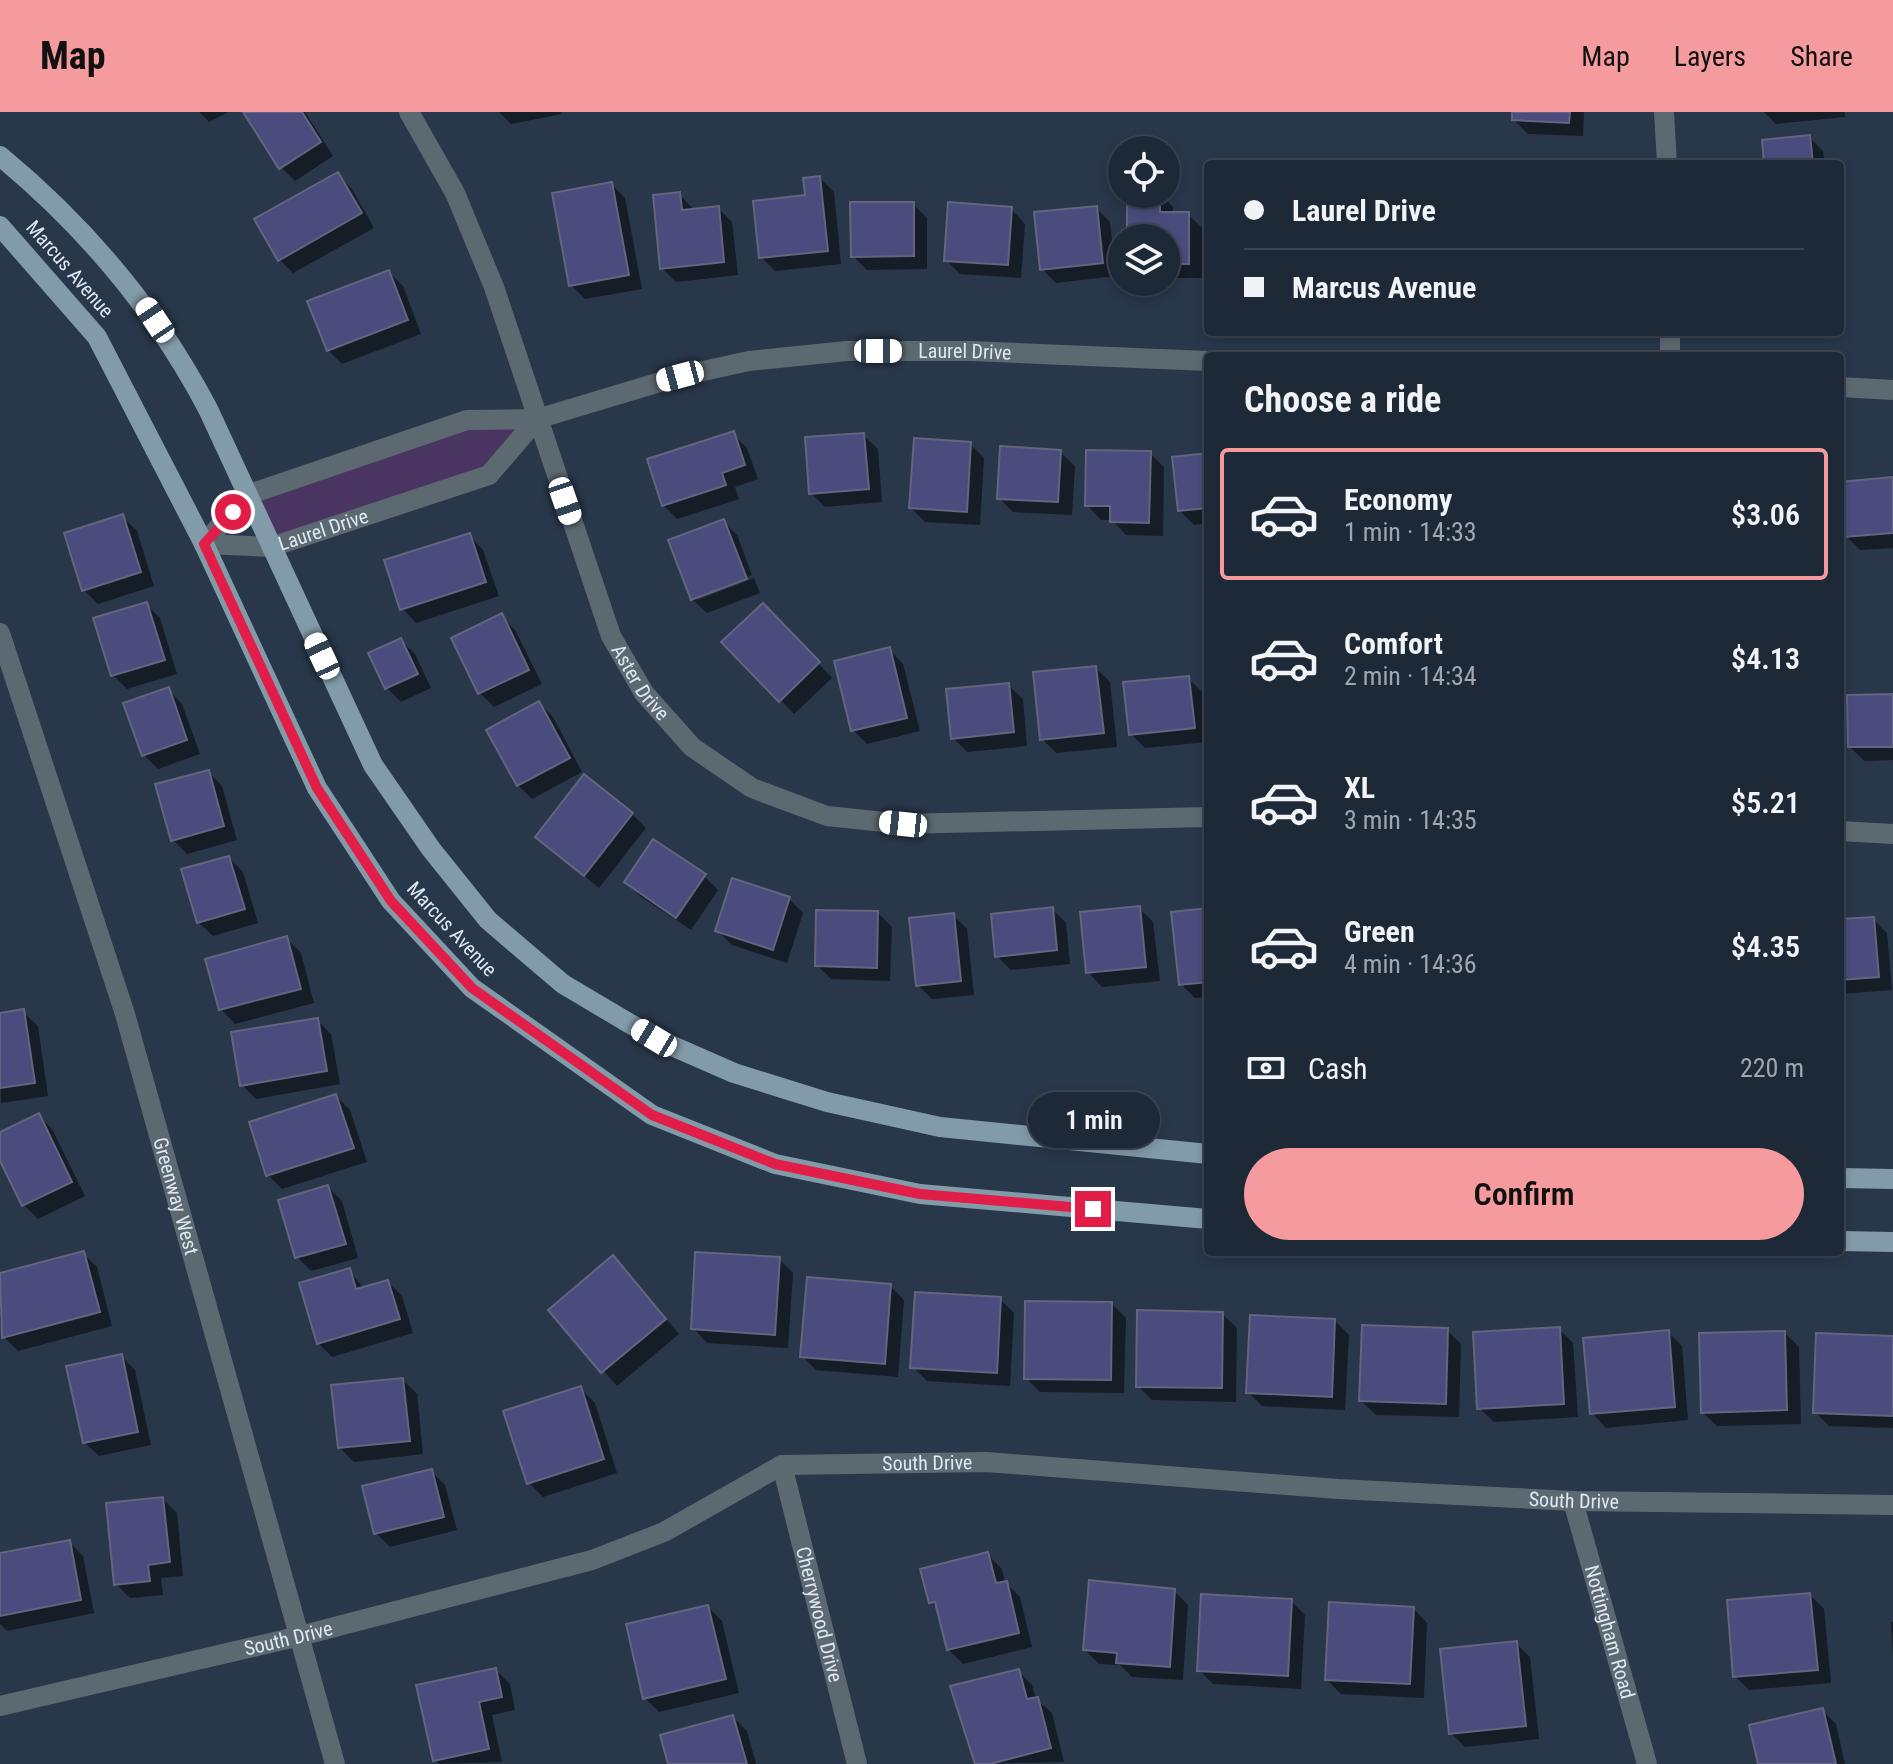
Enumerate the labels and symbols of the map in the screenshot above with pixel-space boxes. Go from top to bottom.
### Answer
street label: Marcus Avenue [21,216,119,322]
car [132,293,178,347]
car [854,339,902,363]
street label: Laurel Drive [918,339,1012,365]
car [654,358,706,394]
car [546,474,584,528]
route start [215,494,251,530]
street label: Laurel Drive [275,504,371,556]
car [301,629,343,683]
street label: Aster Drive [606,640,675,725]
car [878,810,928,838]
street label: Marcus Avenue [402,877,502,981]
car [627,1015,681,1061]
callout: 1 min [1027,1093,1159,1149]
street label: Greenway West [148,1135,204,1258]
route end [1075,1191,1111,1227]
street label: South Drive [882,1450,973,1476]
street label: South Drive [1528,1487,1619,1514]
street label: Cherrywood Drive [791,1544,848,1685]
street label: Nottingham Road [1580,1562,1640,1701]
street label: South Drive [242,1616,335,1661]

